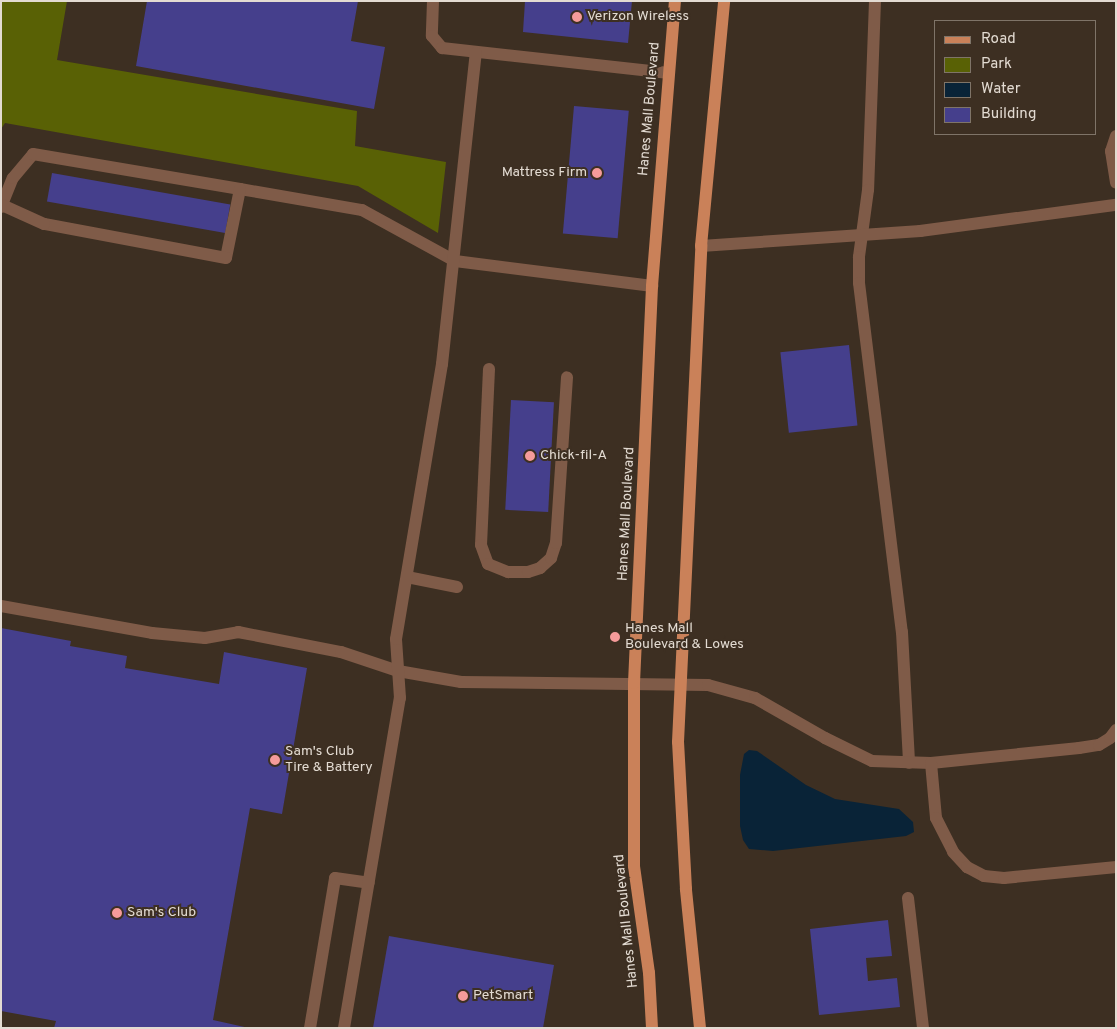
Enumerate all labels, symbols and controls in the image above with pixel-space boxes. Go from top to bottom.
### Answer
place label: Verizon Wireless [587,9,689,25]
marker: Verizon Wireless [571,11,583,23]
legend [934,20,1097,135]
text: Road [981,30,1016,49]
street label: Hanes Mall Boulevard [636,41,664,177]
text: Park [981,55,1012,74]
text: Water [981,80,1020,99]
text: Building [981,105,1036,124]
place label: Mattress Firm [502,165,587,181]
marker: Mattress Firm [591,167,603,179]
street label: Hanes Mall Boulevard [615,446,639,582]
place label: Chick-fil-A [540,448,607,464]
marker: Chick-fil-A [524,450,536,462]
place label: Hanes Mall Boulevard & Lowes [625,621,744,654]
marker: Hanes Mall Boulevard & Lowes [609,631,621,643]
place label: Sam's Club Tire & Battery [285,744,373,776]
marker: Sam's Club Tire & Battery [269,754,281,766]
street label: Hanes Mall Boulevard [612,853,642,989]
place label: Sam's Club [127,905,196,921]
marker: Sam's Club [111,907,123,919]
place label: PetSmart [473,988,533,1004]
marker: PetSmart [457,990,469,1002]

